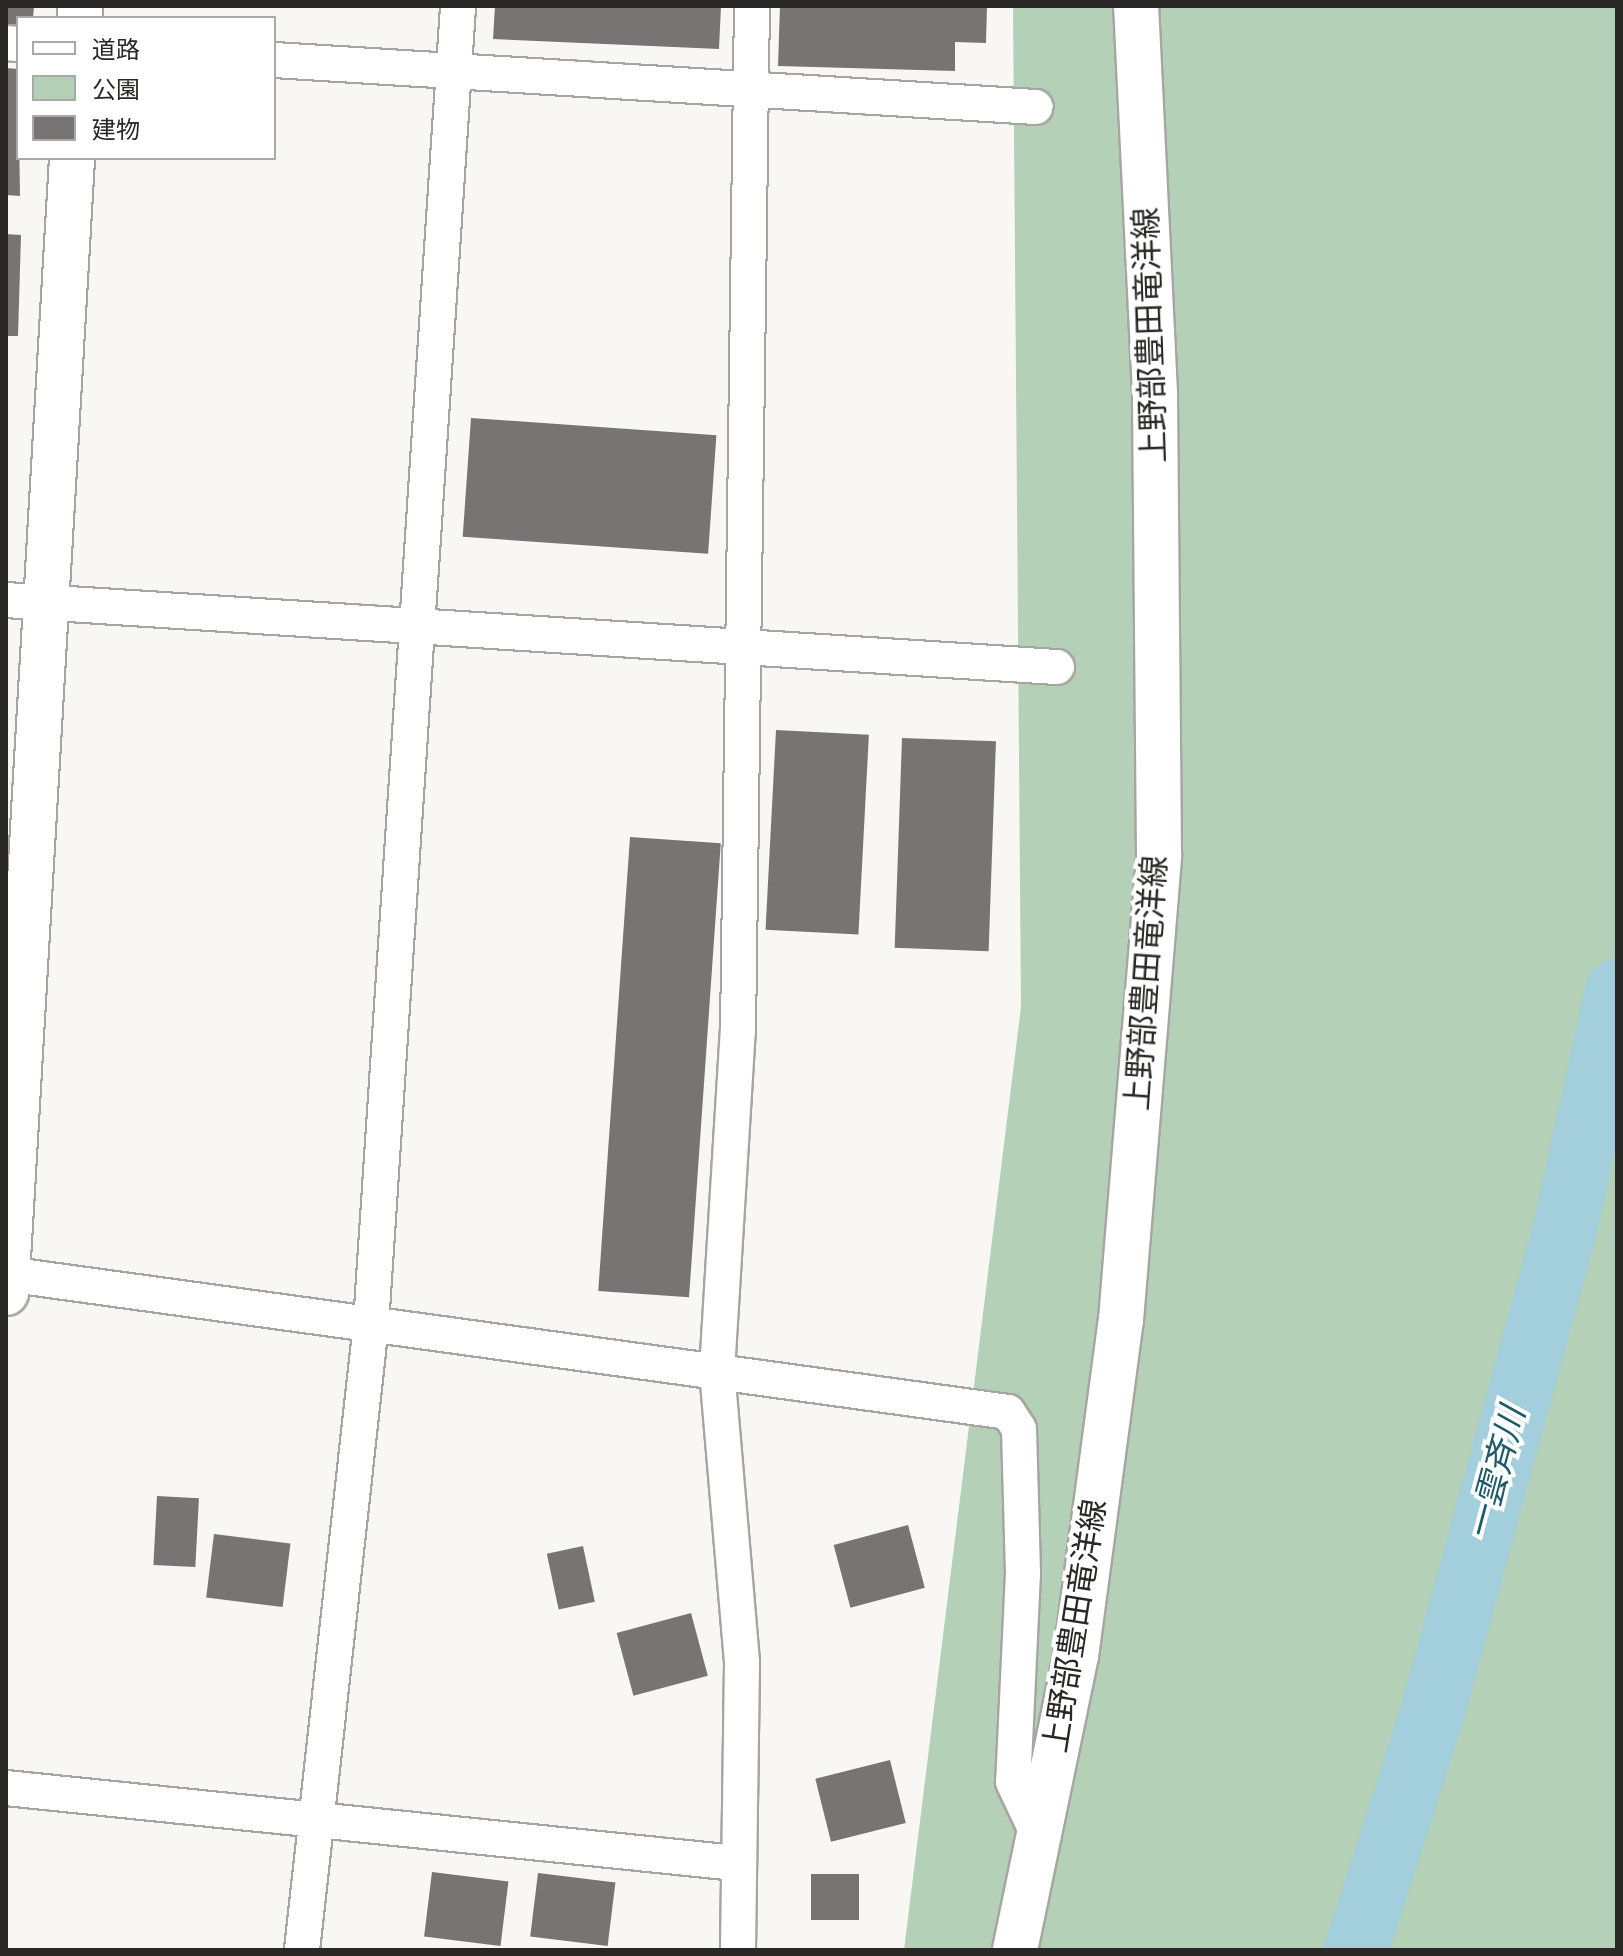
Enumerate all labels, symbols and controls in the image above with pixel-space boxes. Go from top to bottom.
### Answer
legend [16,16,276,160]
text: 道路 [92,39,140,63]
text: 公園 [92,79,140,103]
text: 建物 [92,119,140,143]
street label: 上野部豊田竜洋線 [1127,206,1175,464]
street label: 上野部豊田竜洋線 [1119,854,1175,1112]
water label: 一雲斉川 [1461,1403,1535,1545]
street label: 上野部豊田竜洋線 [1037,1497,1115,1755]

